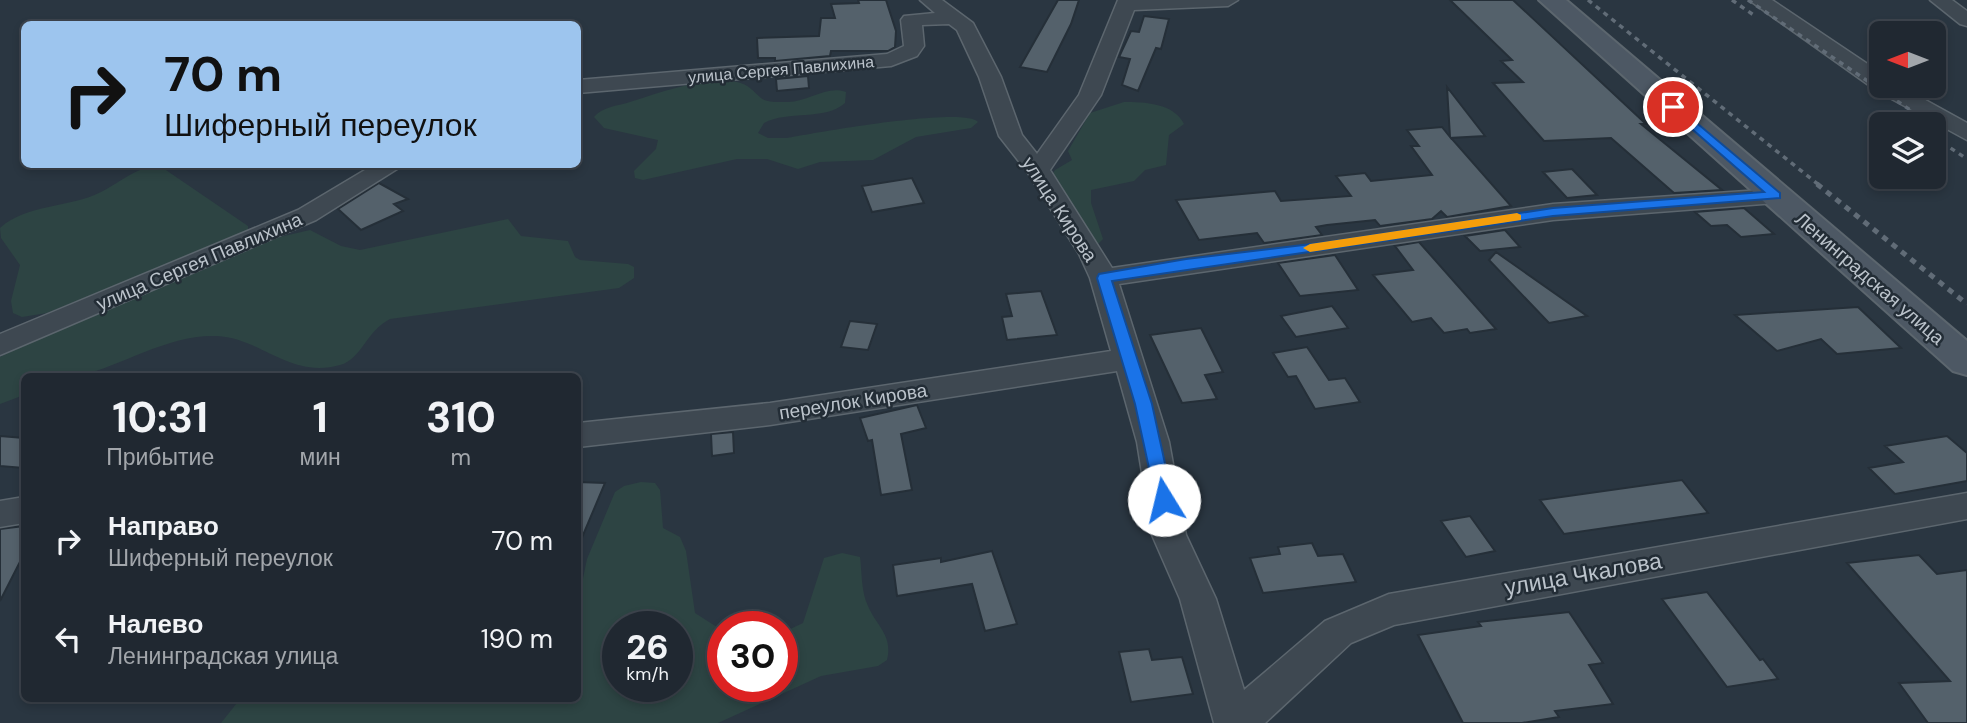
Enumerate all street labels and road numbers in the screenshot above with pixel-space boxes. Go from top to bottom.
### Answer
street label: улица Сергея Павлихина [687,51,875,88]
street label: улица Кирова [1016,152,1103,267]
street label: улица Сергея Павлихина [92,207,306,316]
street label: Ленинградская улица [1790,207,1950,350]
street label: переулок Кирова [777,377,929,426]
street label: улица Чкалова [1502,545,1664,603]

